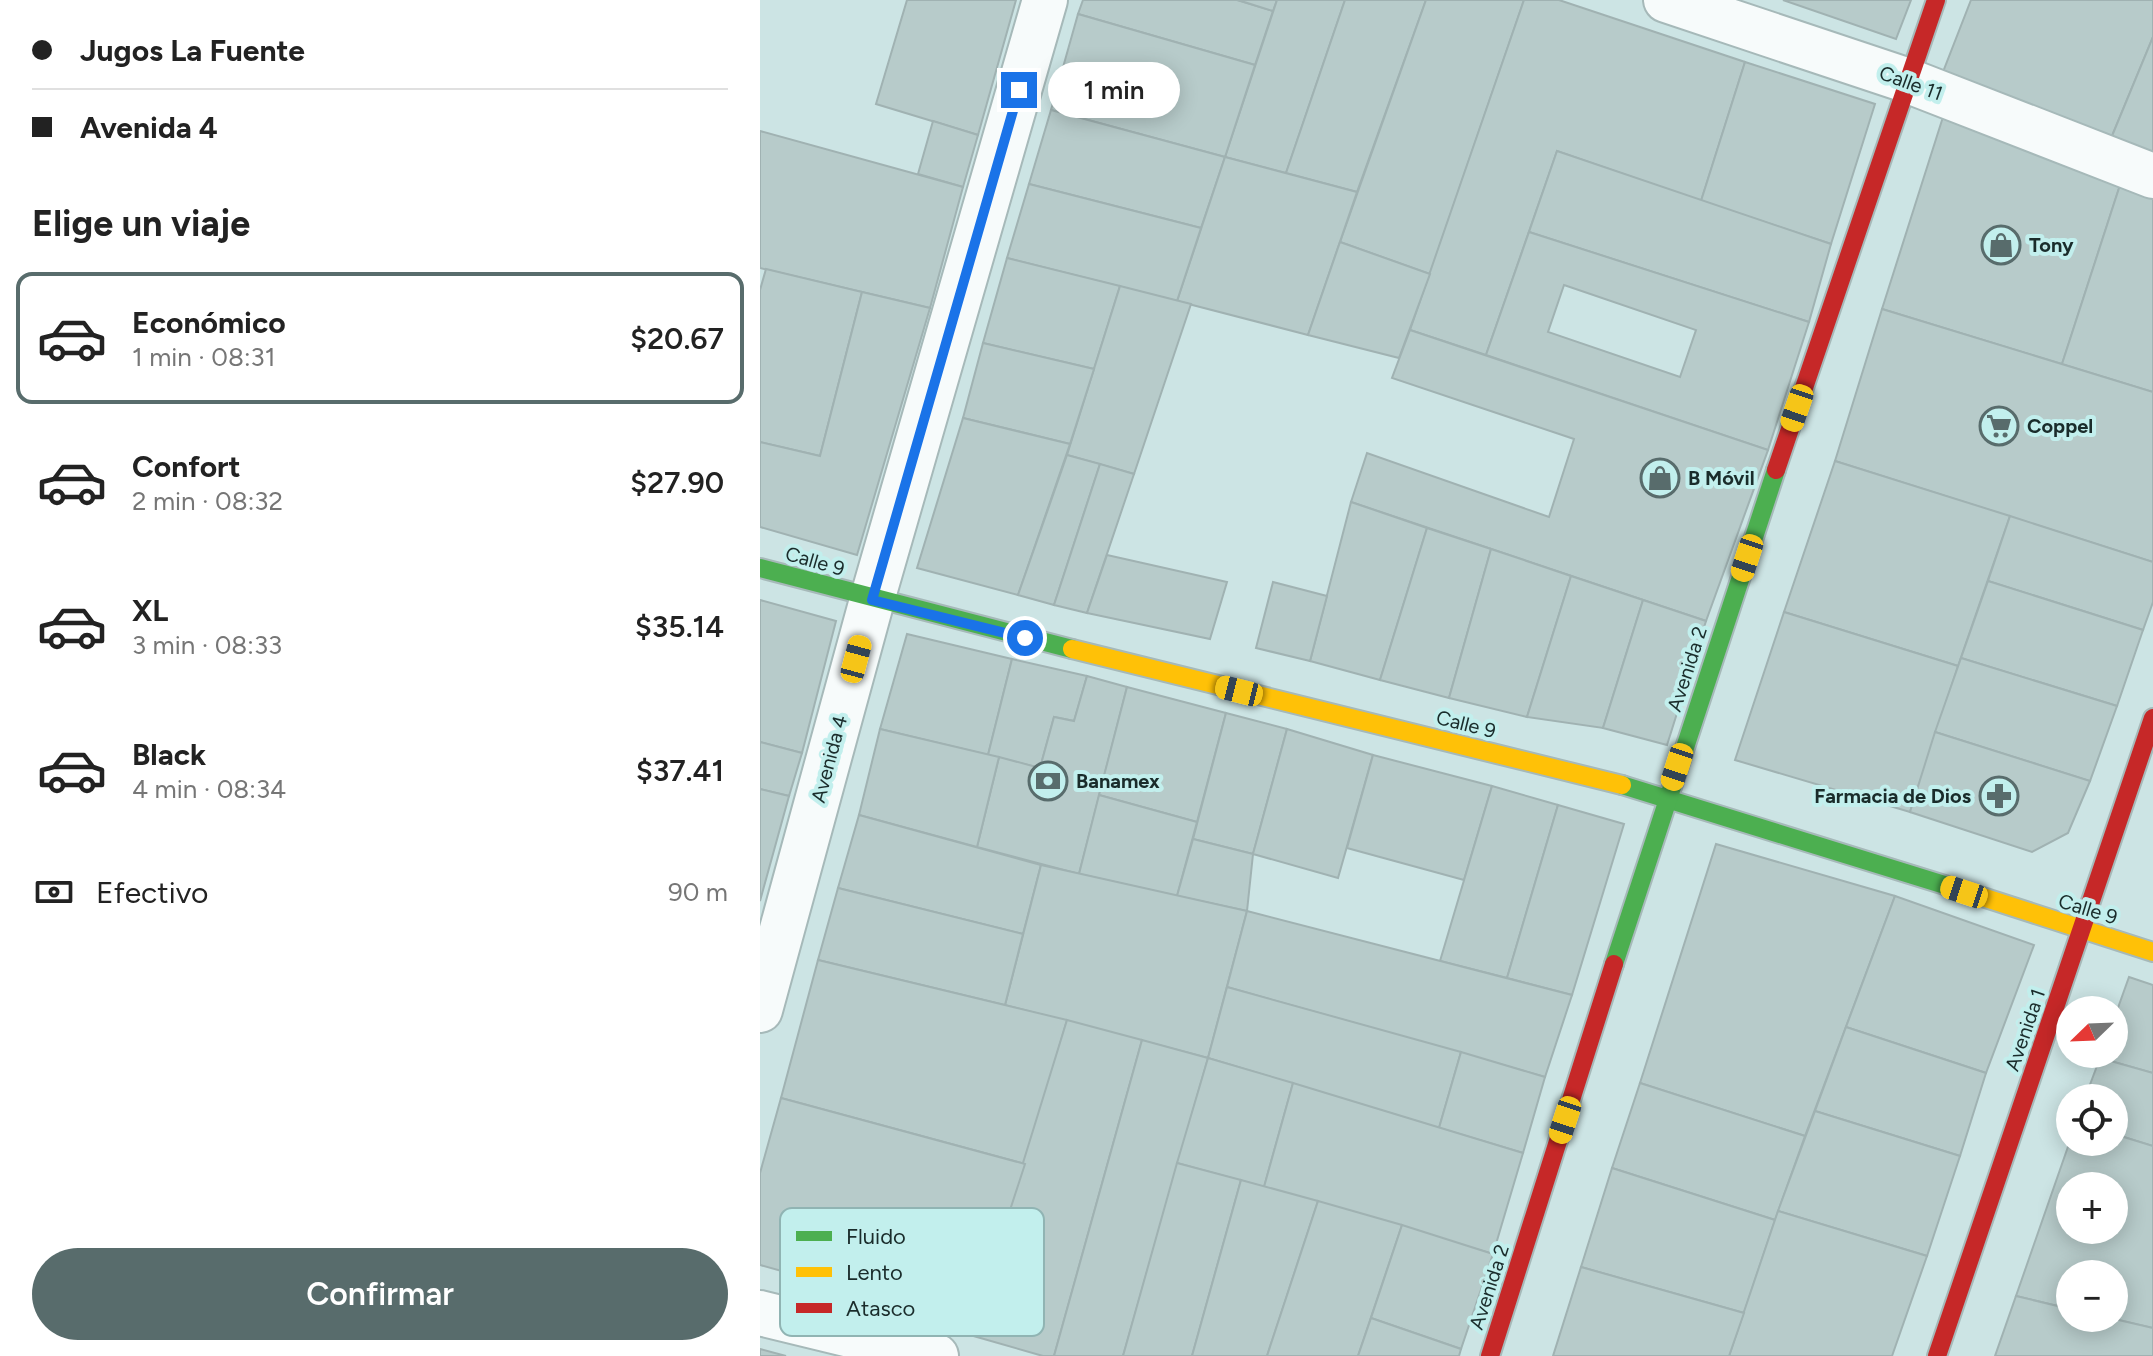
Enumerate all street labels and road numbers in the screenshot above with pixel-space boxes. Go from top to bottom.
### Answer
street label: Calle 11 [1876,60,1946,106]
street label: Calle 9 [783,541,847,581]
street label: Avenida 2 [1662,623,1712,715]
street label: Calle 9 [1434,705,1498,743]
street label: Avenida 4 [806,713,852,805]
street label: Calle 9 [2056,889,2120,929]
street label: Avenida 1 [2000,986,2050,1074]
street label: Avenida 2 [1464,1241,1514,1333]

